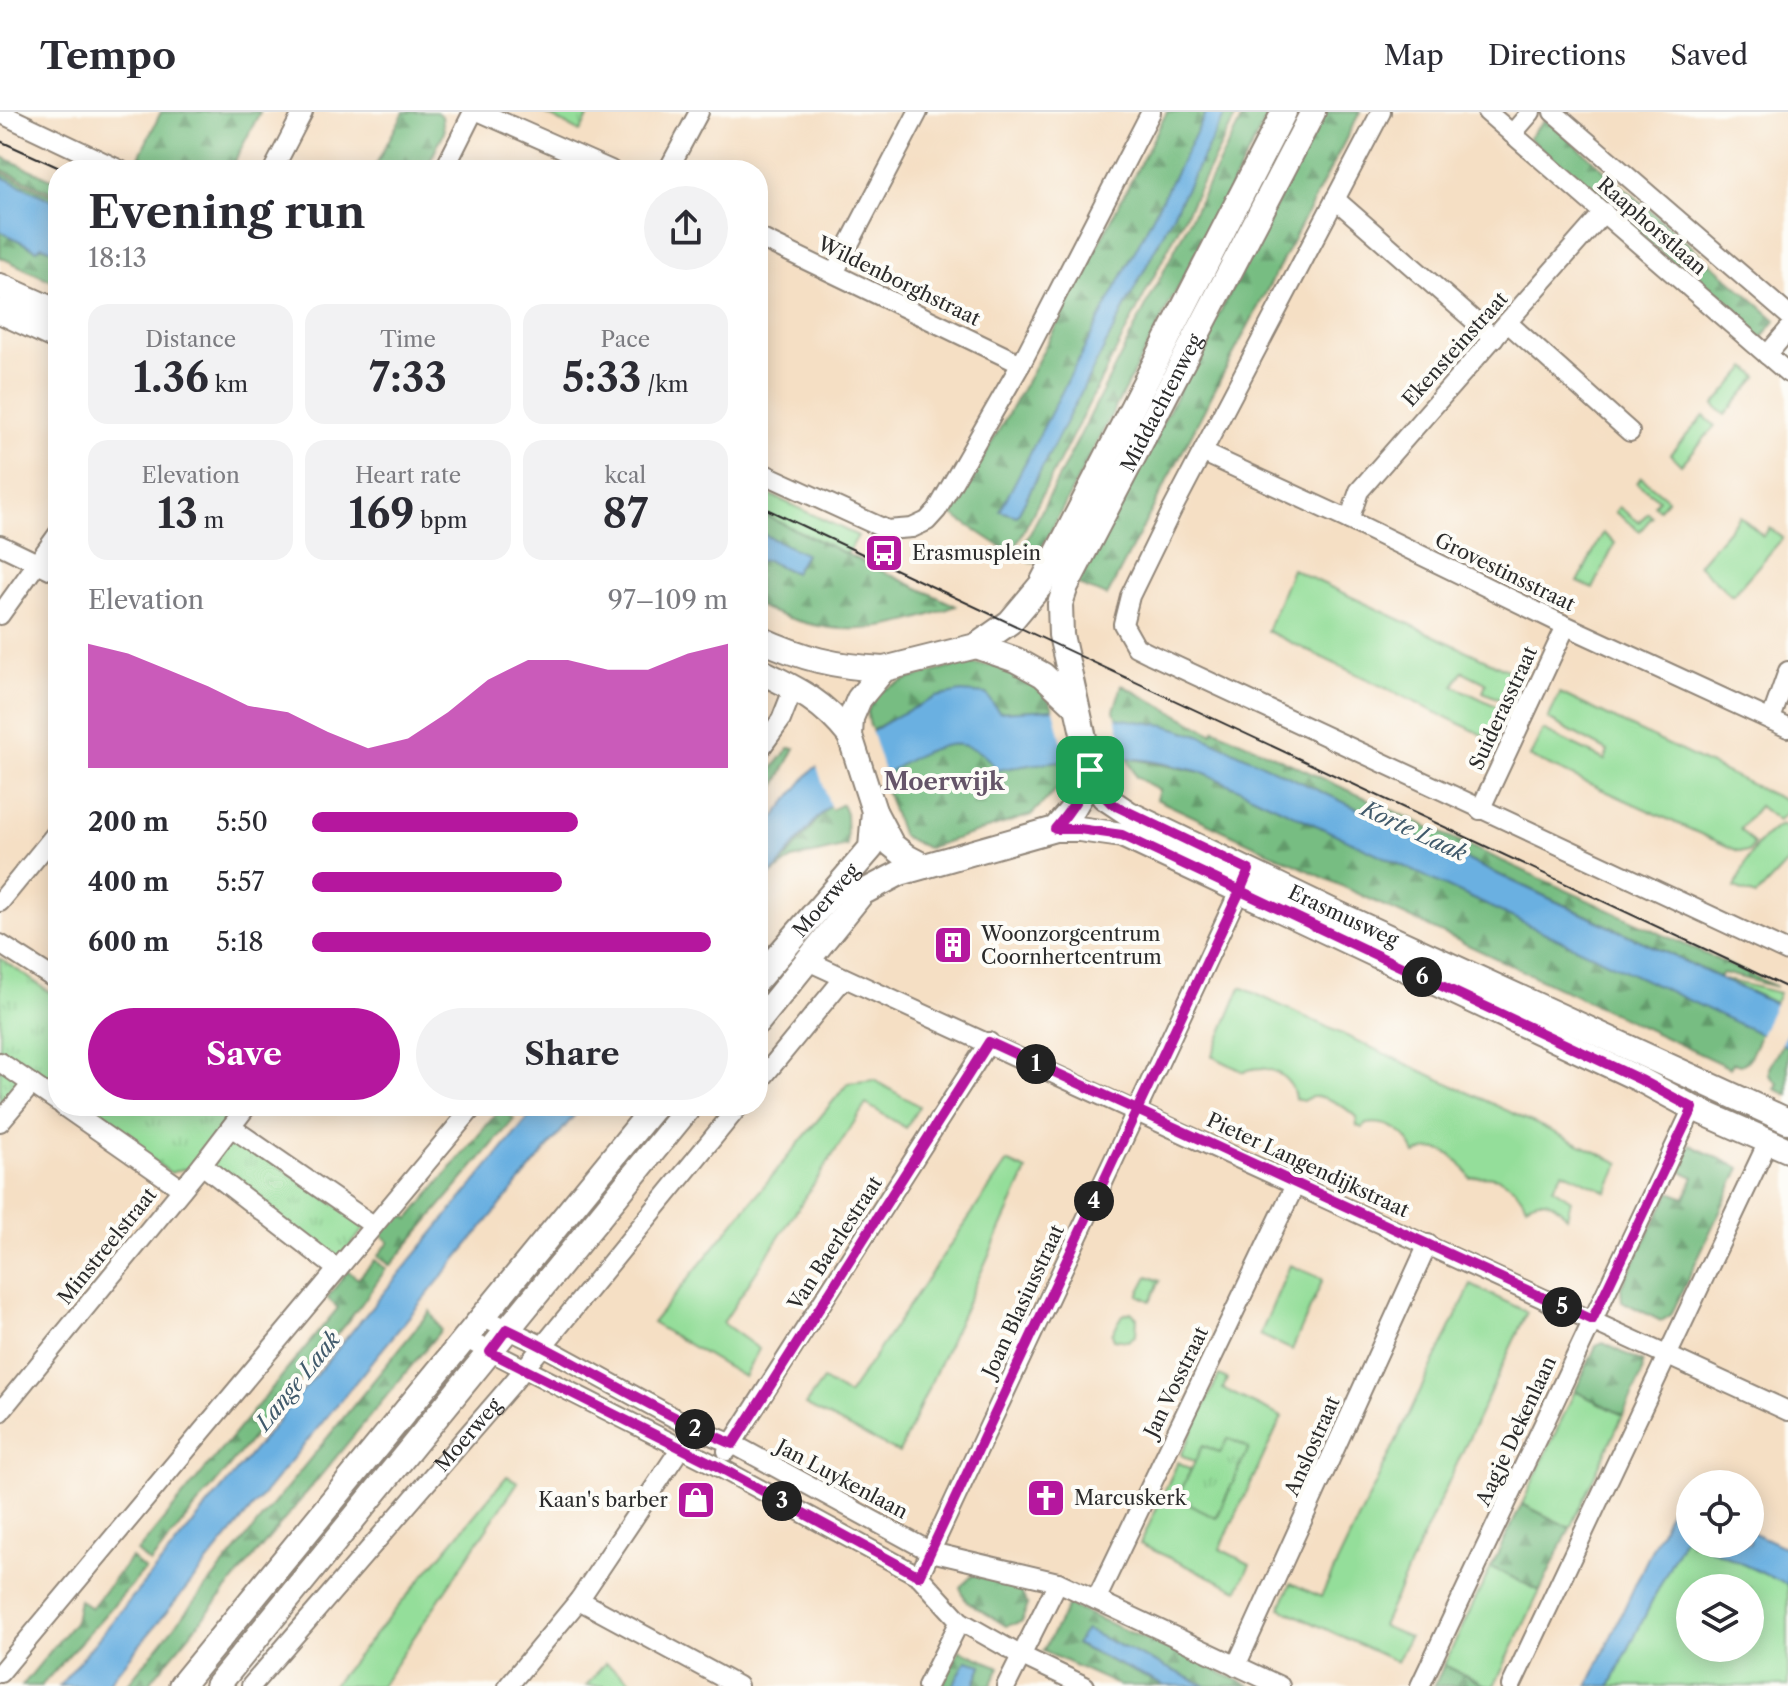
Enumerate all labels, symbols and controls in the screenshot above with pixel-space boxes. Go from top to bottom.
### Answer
text: Tempo [40,32,176,79]
text: Map [1384,38,1444,72]
text: Directions [1488,38,1626,72]
text: Saved [1670,38,1748,72]
street label: Raaphorstlaan [1593,172,1712,280]
text: Evening run [88,185,365,239]
button: share [644,186,728,270]
street label: Wildenborghstraat [813,231,984,331]
text: 18:13 [88,242,147,274]
street label: Ekensteinstraat [1397,287,1513,411]
text: Distance [145,326,236,353]
text: Time [380,326,436,353]
text: Pace [600,326,650,353]
street label: Middachtenweg [1116,329,1207,476]
text: 1.36 [133,353,209,402]
text: 7:33 [369,353,447,402]
text: 5:33 [562,353,641,402]
text: km [209,371,248,398]
text: /km [641,371,688,398]
text: Elevation [142,462,240,489]
text: Heart rate [355,462,461,489]
text: kcal [605,462,646,489]
text: 13 [157,489,198,538]
text: 169 [349,489,414,538]
text: 87 [603,489,648,538]
text: m [198,507,224,534]
text: bpm [414,507,467,534]
street label: Grovestinsstraat [1431,528,1579,616]
bus stop icon: Erasmusplein [863,532,905,574]
place label: Erasmusplein [912,541,1042,565]
text: Elevation [88,584,204,616]
text: 97–109 m [608,584,728,616]
street label: Suiderasstraat [1464,642,1542,774]
pin [1056,736,1124,804]
icon: arrive [1068,748,1112,792]
district label: Moerwijk [883,767,1006,796]
water label: Korte Laak [1355,794,1471,867]
text: 200 m [88,806,169,838]
text: 5:50 [216,806,268,838]
street label: Moerweg [788,858,865,942]
text: 400 m [88,866,169,898]
text: 5:57 [216,866,264,898]
street label: Erasmusweg [1284,880,1403,952]
place label: Woonzorgcentrum Coornhertcentrum [980,922,1162,969]
building icon: Woonzorgcentrum Coornhertcentrum [932,924,974,966]
text: 600 m [88,926,169,958]
text: 5:18 [216,926,264,958]
pin: 6 [1402,957,1442,997]
text: 6 [1415,963,1429,990]
button: Save [88,1008,400,1100]
button: Share [416,1008,728,1100]
pin: 1 [1016,1044,1056,1084]
text: 1 [1031,1050,1041,1077]
street label: Pieter Langendijkstraat [1203,1108,1413,1222]
street label: Van Baerlestraat [782,1172,887,1315]
pin: 4 [1074,1181,1114,1221]
street label: Minstreelstraat [53,1183,161,1309]
text: 4 [1087,1187,1101,1214]
street label: Joan Blasiusstraat [976,1221,1069,1384]
pin: 5 [1542,1287,1582,1327]
text: 5 [1556,1293,1568,1320]
street label: Jan Vosstraat [1138,1323,1213,1444]
water label: Lange Laak [249,1326,346,1438]
street label: Aagje Dekenlaan [1470,1352,1561,1510]
street label: Moerweg [430,1393,507,1476]
street label: Anslostraat [1279,1393,1345,1500]
pin: 2 [675,1409,715,1449]
text: 2 [689,1415,702,1442]
street label: Jan Luykenlaan [769,1433,912,1524]
map controls [1676,1470,1764,1662]
button: locate [1676,1470,1764,1558]
church icon: Marcuskerk [1025,1477,1067,1519]
shop icon: Kaan's barber [675,1479,717,1521]
pin: 3 [762,1481,802,1521]
place label: Marcuskerk [1074,1486,1188,1510]
text: 3 [776,1487,788,1514]
place label: Kaan's barber [538,1488,669,1512]
button: layers [1676,1574,1764,1662]

